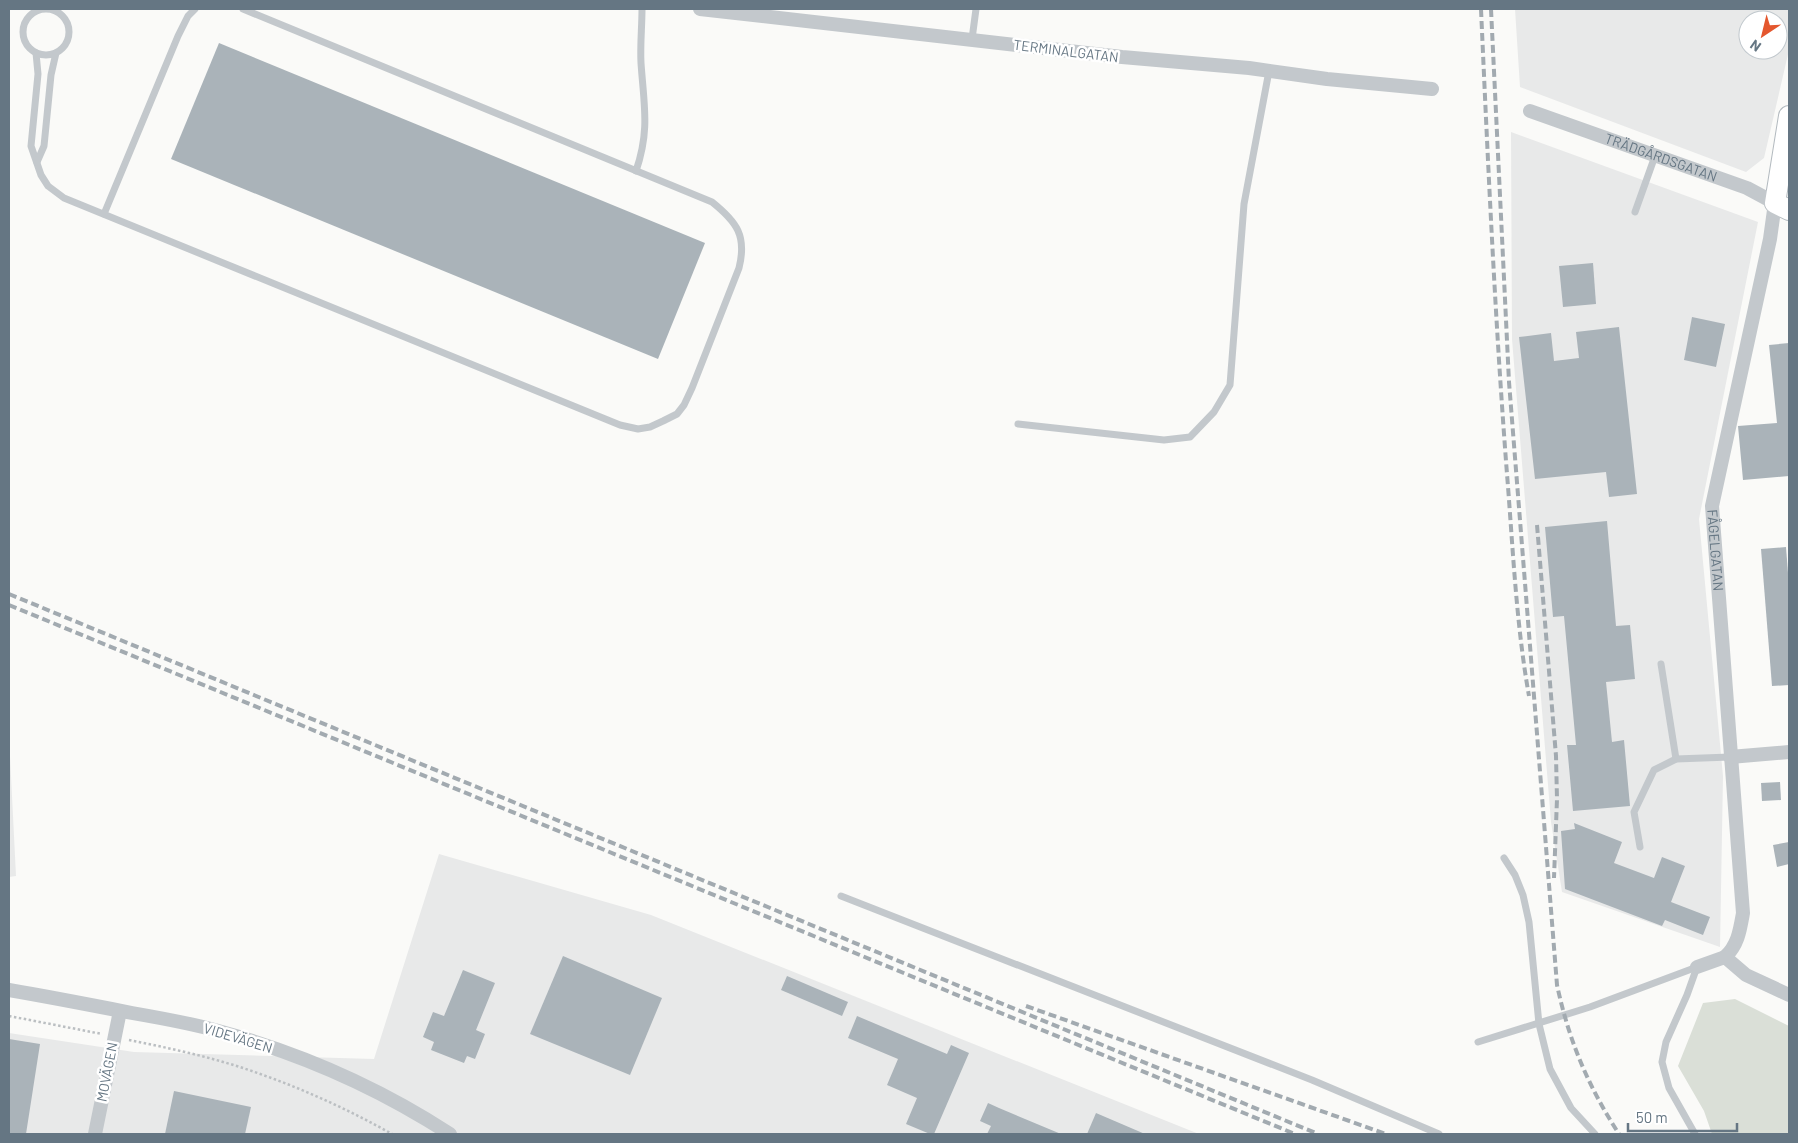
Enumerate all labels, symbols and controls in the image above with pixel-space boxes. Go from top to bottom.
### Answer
north arrow [1738,10,1788,60]
street label: TERMINALGATAN [1013,36,1120,65]
text: N [1747,36,1764,56]
street label: TRÄDGÅRDSGATAN [1603,129,1720,185]
street label: FÅGELGATAN [1704,509,1727,592]
street label: VIDEVÄGEN [202,1019,275,1056]
street label: MOVÄGEN [92,1041,121,1103]
scale bar [1628,1100,1737,1132]
text: 50 m [1636,1108,1668,1126]

